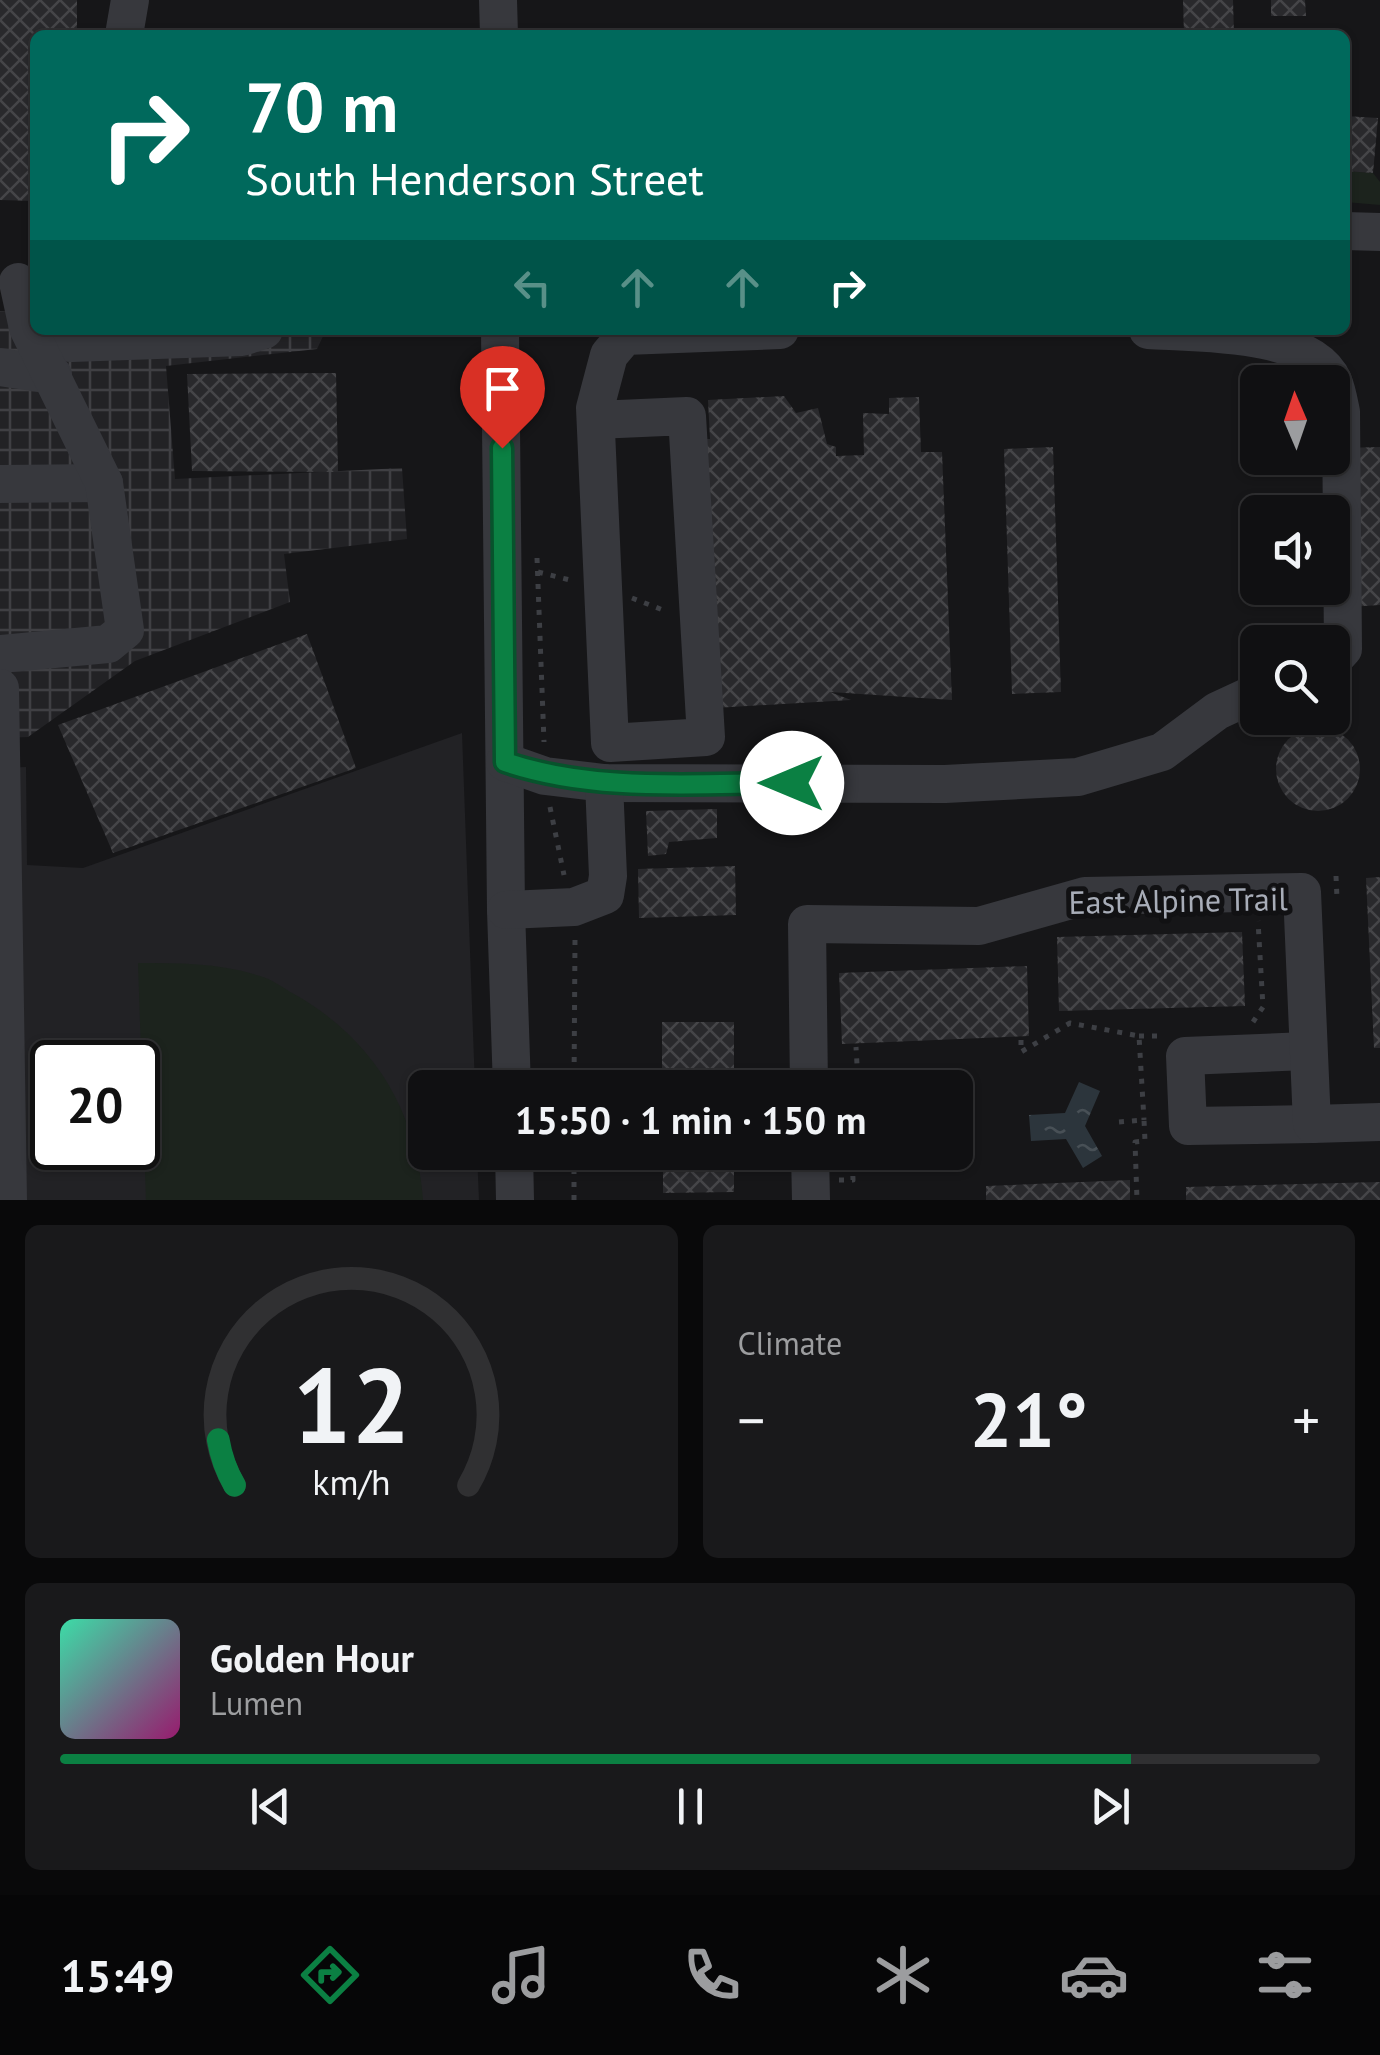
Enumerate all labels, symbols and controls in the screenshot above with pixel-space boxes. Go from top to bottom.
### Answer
text: 70 m [245,61,398,151]
icon: right [80,70,210,200]
text: South Henderson Street [245,149,704,207]
icon: left [505,260,560,315]
icon: ahead [610,260,665,315]
icon: ahead [715,260,770,315]
icon: right [820,260,875,315]
pin [460,346,545,449]
icon: arrive [475,361,530,416]
north arrow [1240,365,1350,475]
map controls [1240,365,1350,735]
button: sound [1240,495,1350,605]
button: search [1240,625,1350,735]
position arrow [740,731,844,835]
street label: East Alpine Trail [1068,877,1289,923]
speed limit sign: 20 [30,1040,160,1170]
text: 15:50 · 1 min · 150 m [515,1095,866,1144]
text: Climate [738,1322,842,1364]
text: 12 [292,1337,410,1472]
text: 21° [970,1371,1088,1468]
text: − [738,1384,765,1455]
text: + [1292,1384,1320,1455]
text: km/h [312,1459,390,1505]
text: Golden Hour [210,1633,414,1682]
text: Lumen [210,1682,303,1724]
icon: previous [243,1779,298,1834]
icon: pause [663,1779,718,1834]
icon: next [1083,1779,1138,1834]
icon: directions [295,1940,365,2010]
icon: music [486,1940,556,2010]
icon: phone [677,1940,747,2010]
icon: climate [868,1940,938,2010]
icon: car [1059,1940,1129,2010]
icon: filters [1250,1940,1320,2010]
text: 15:49 [60,1946,175,2004]

